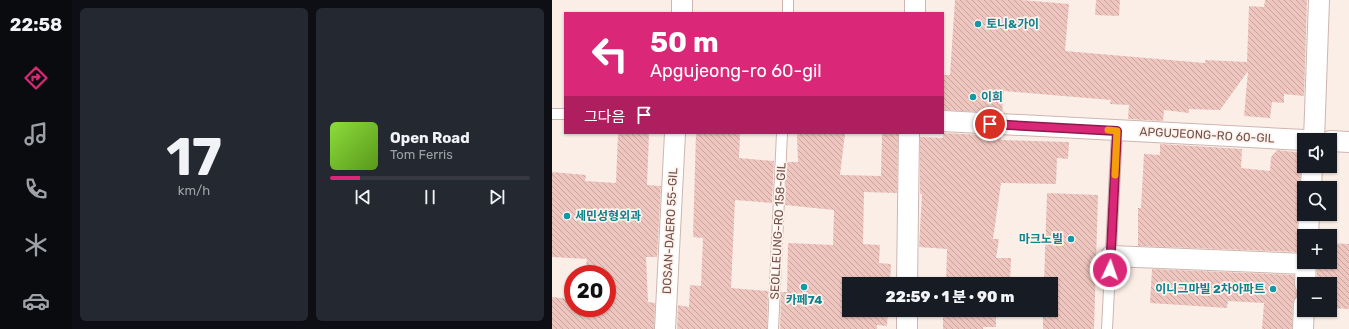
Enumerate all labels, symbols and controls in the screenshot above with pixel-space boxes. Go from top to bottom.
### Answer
text: 22:58 [10,14,62,36]
place label: 토니&가이 [986,17,1039,31]
marker: 토니&가이 [973,19,983,29]
text: 50 m [650,26,719,59]
icon: left [584,28,636,80]
text: Apgujeong-ro 60-gil [650,60,822,82]
icon: directions [22,64,50,92]
place label: 이희 [981,90,1003,104]
marker: 이희 [968,92,978,102]
icon: arrive [633,104,655,126]
pin [973,107,1007,141]
text: 그다음 [584,108,625,126]
icon: arrive [979,113,1001,135]
icon: music [22,120,50,148]
street label: APGUJEONG-RO 60-GIL [1139,124,1275,146]
text: 17 [166,126,222,188]
text: Open Road [390,129,470,147]
map controls [1297,133,1337,317]
button: sound [1297,133,1337,173]
text: Tom Ferris [390,147,453,162]
street label: SEOLLEUNG-RO 158-GIL [767,162,789,300]
street label: DOSAN-DAERO 55-GIL [660,167,680,294]
icon: phone [22,175,50,203]
button: search [1297,181,1337,221]
text: km/h [178,183,210,198]
icon: previous [352,186,374,208]
icon: pause [419,186,441,208]
icon: next [486,186,508,208]
place label: 세민성형외과 [575,209,641,223]
marker: 세민성형외과 [562,211,572,221]
button: + [1297,229,1337,269]
icon: climate [22,231,50,259]
place label: 마크노빌 [1019,232,1063,246]
marker: 마크노빌 [1066,234,1076,244]
position arrow [1089,249,1131,291]
speed limit sign: 20 [564,265,616,317]
button: − [1297,277,1337,317]
marker: 카페74 [799,282,809,292]
place label: 이니그마빌 2차아파트 [1155,282,1265,296]
marker: 이니그마빌 2차아파트 [1268,284,1278,294]
icon: car [22,287,50,315]
text: 22:59 · 1 분 · 90 m [886,288,1014,306]
place label: 카페74 [786,293,822,307]

